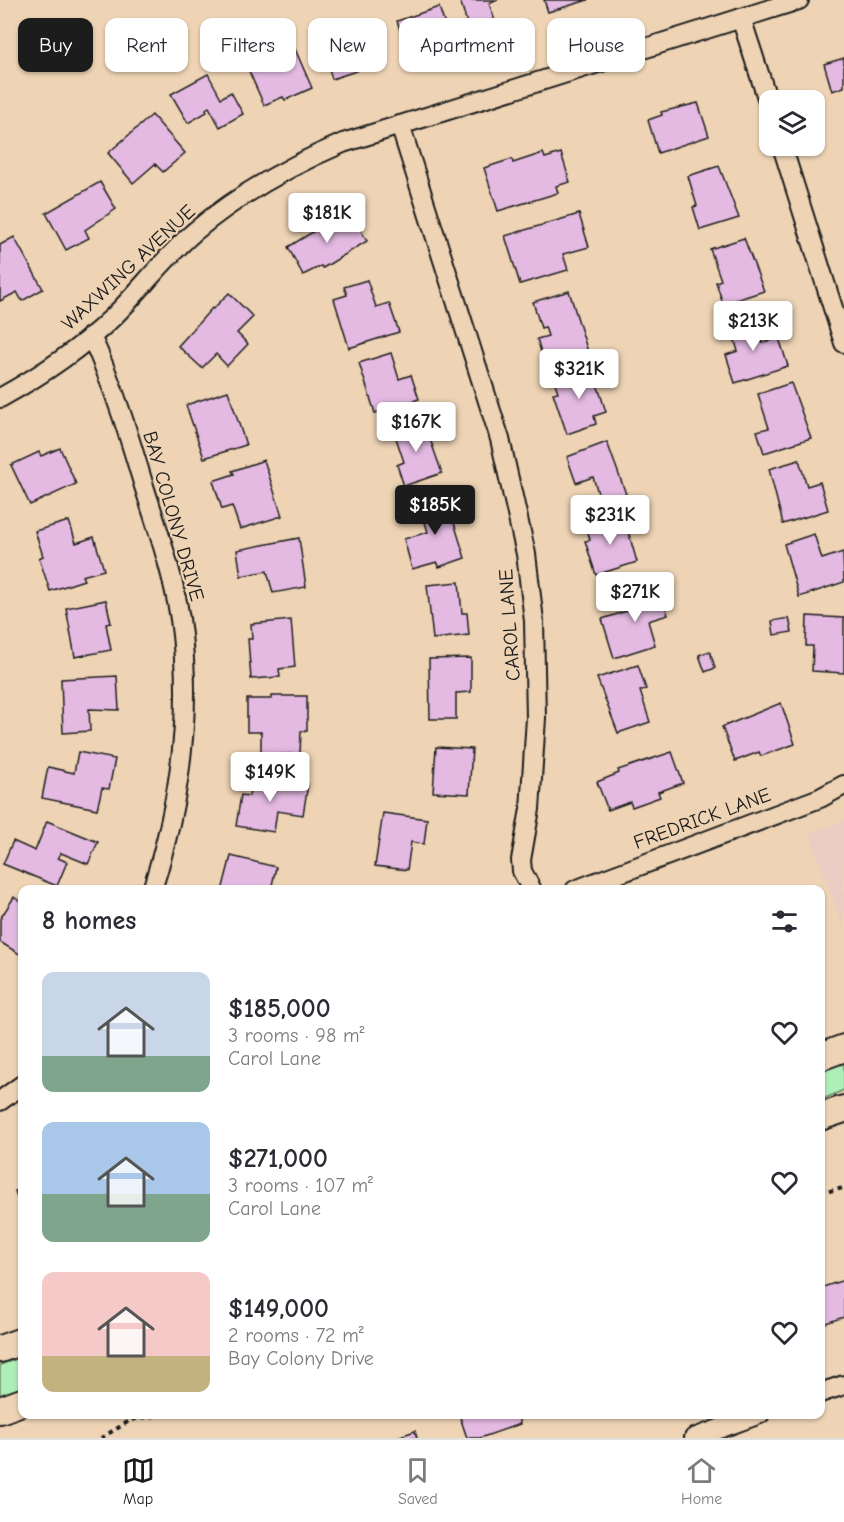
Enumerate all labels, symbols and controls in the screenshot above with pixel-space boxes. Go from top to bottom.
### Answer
chip: Buy [18,18,93,72]
chip: Rent [105,18,188,72]
chip: Filters [200,18,296,72]
chip: New [308,18,387,72]
chip: Apartment [399,18,535,72]
chip: House [547,18,645,72]
map controls [759,90,825,156]
button: layers [759,90,825,156]
pin: $181K [285,193,369,244]
street label: WAXWING AVENUE [57,200,200,335]
text: $181K [302,201,352,224]
pin: $213K [711,301,795,352]
text: $213K [728,309,778,332]
pin: $321K [537,349,621,400]
text: $321K [554,357,604,380]
pin: $167K [374,402,458,453]
text: $167K [391,410,441,433]
street label: BAY COLONY DRIVE [138,429,209,604]
pin: $185K [393,485,477,536]
text: $185K [409,493,461,516]
pin: $231K [568,495,652,546]
text: $231K [585,503,635,526]
street label: CAROL LANE [494,568,525,682]
pin: $271K [593,572,677,623]
text: $271K [610,580,660,603]
pin: $149K [228,752,312,803]
text: $149K [245,760,295,783]
street label: FREDRICK LANE [630,783,774,854]
icon: filters [768,905,801,938]
text: 8 homes [42,906,136,936]
text: $185,000 [228,994,331,1024]
icon: home [90,996,162,1068]
icon: heart [768,1016,801,1049]
text: 3 rooms · 98 m² [228,1024,364,1047]
text: Carol Lane [228,1047,321,1070]
text: $271,000 [228,1144,328,1174]
icon: home [90,1146,162,1218]
icon: heart [768,1166,801,1199]
text: 3 rooms · 107 m² [228,1174,373,1197]
text: Carol Lane [228,1197,321,1220]
text: $149,000 [228,1294,329,1324]
icon: home [90,1296,162,1368]
icon: heart [768,1316,801,1349]
text: 2 rooms · 72 m² [228,1324,364,1347]
text: Bay Colony Drive [228,1347,374,1370]
tab: Map [122,1454,155,1508]
tab: Saved [398,1454,438,1508]
tab: Home [681,1454,722,1508]

